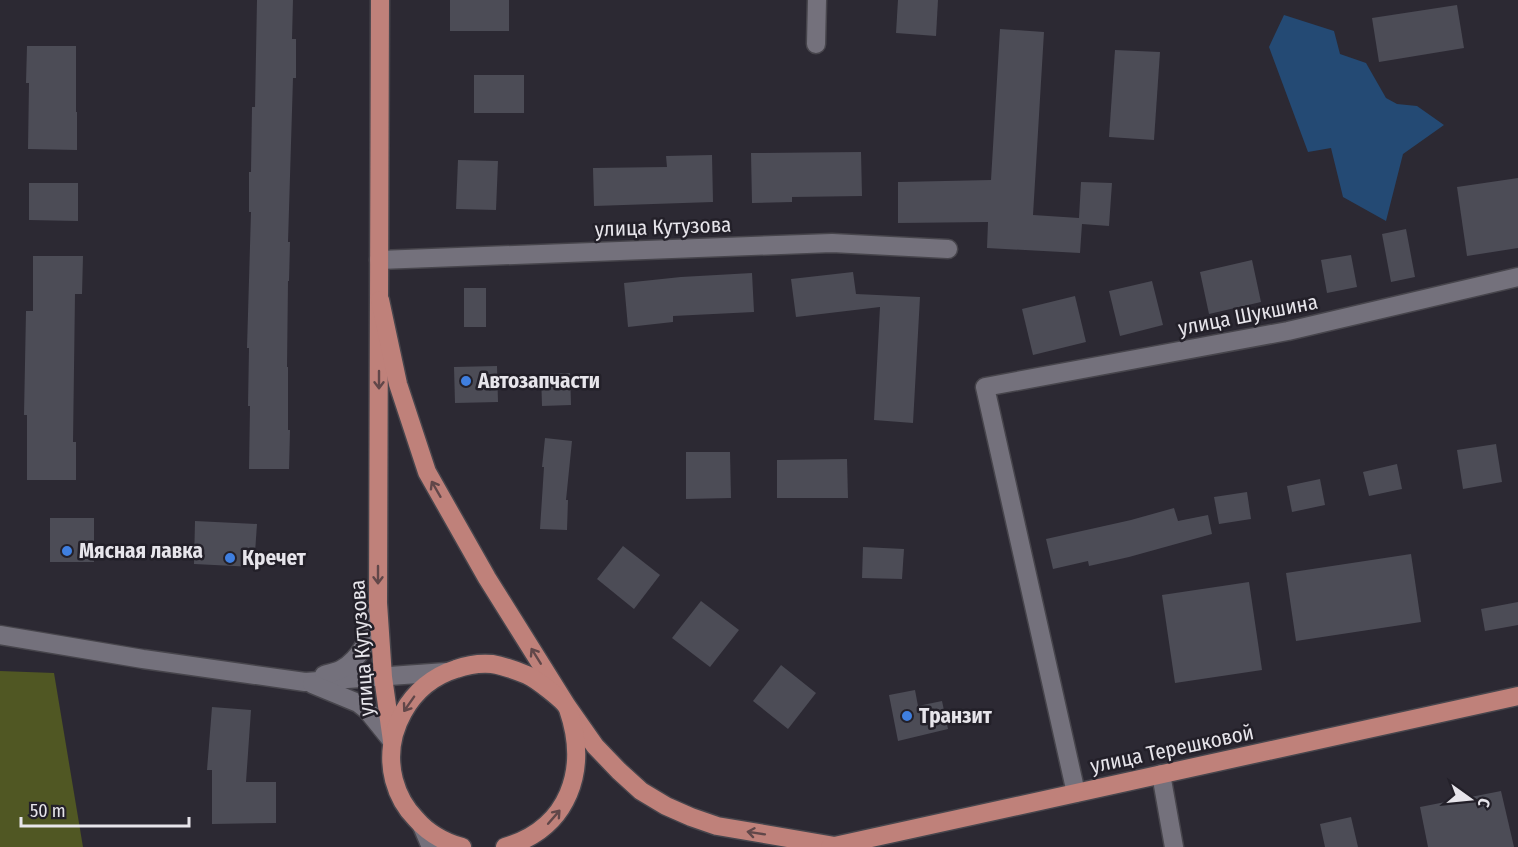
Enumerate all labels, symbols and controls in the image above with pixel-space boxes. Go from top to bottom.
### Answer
street label: улица Кутузова [594,212,732,242]
street label: улица Шукшина [1176,289,1320,341]
place label: Автозапчасти [477,368,600,394]
one-way arrow [373,369,385,389]
marker: Автозапчасти [459,374,473,388]
one-way arrow [430,481,442,498]
place label: Мясная лавка [79,538,203,564]
marker: Мясная лавка [60,544,74,558]
place label: Кречет [242,545,307,571]
marker: Кречет [223,551,237,565]
one-way arrow [372,564,384,584]
street label: улица Кутузова [344,579,380,717]
one-way arrow [529,648,542,665]
one-way arrow [403,695,415,711]
place label: Транзит [919,703,993,729]
marker: Транзит [900,709,914,723]
street label: улица Терешковой [1088,719,1256,779]
north arrow [1440,769,1500,829]
scale bar [21,790,189,828]
text: С [1474,796,1494,810]
text: 50 m [30,800,66,822]
one-way arrow [546,809,560,825]
one-way arrow [747,827,767,838]

